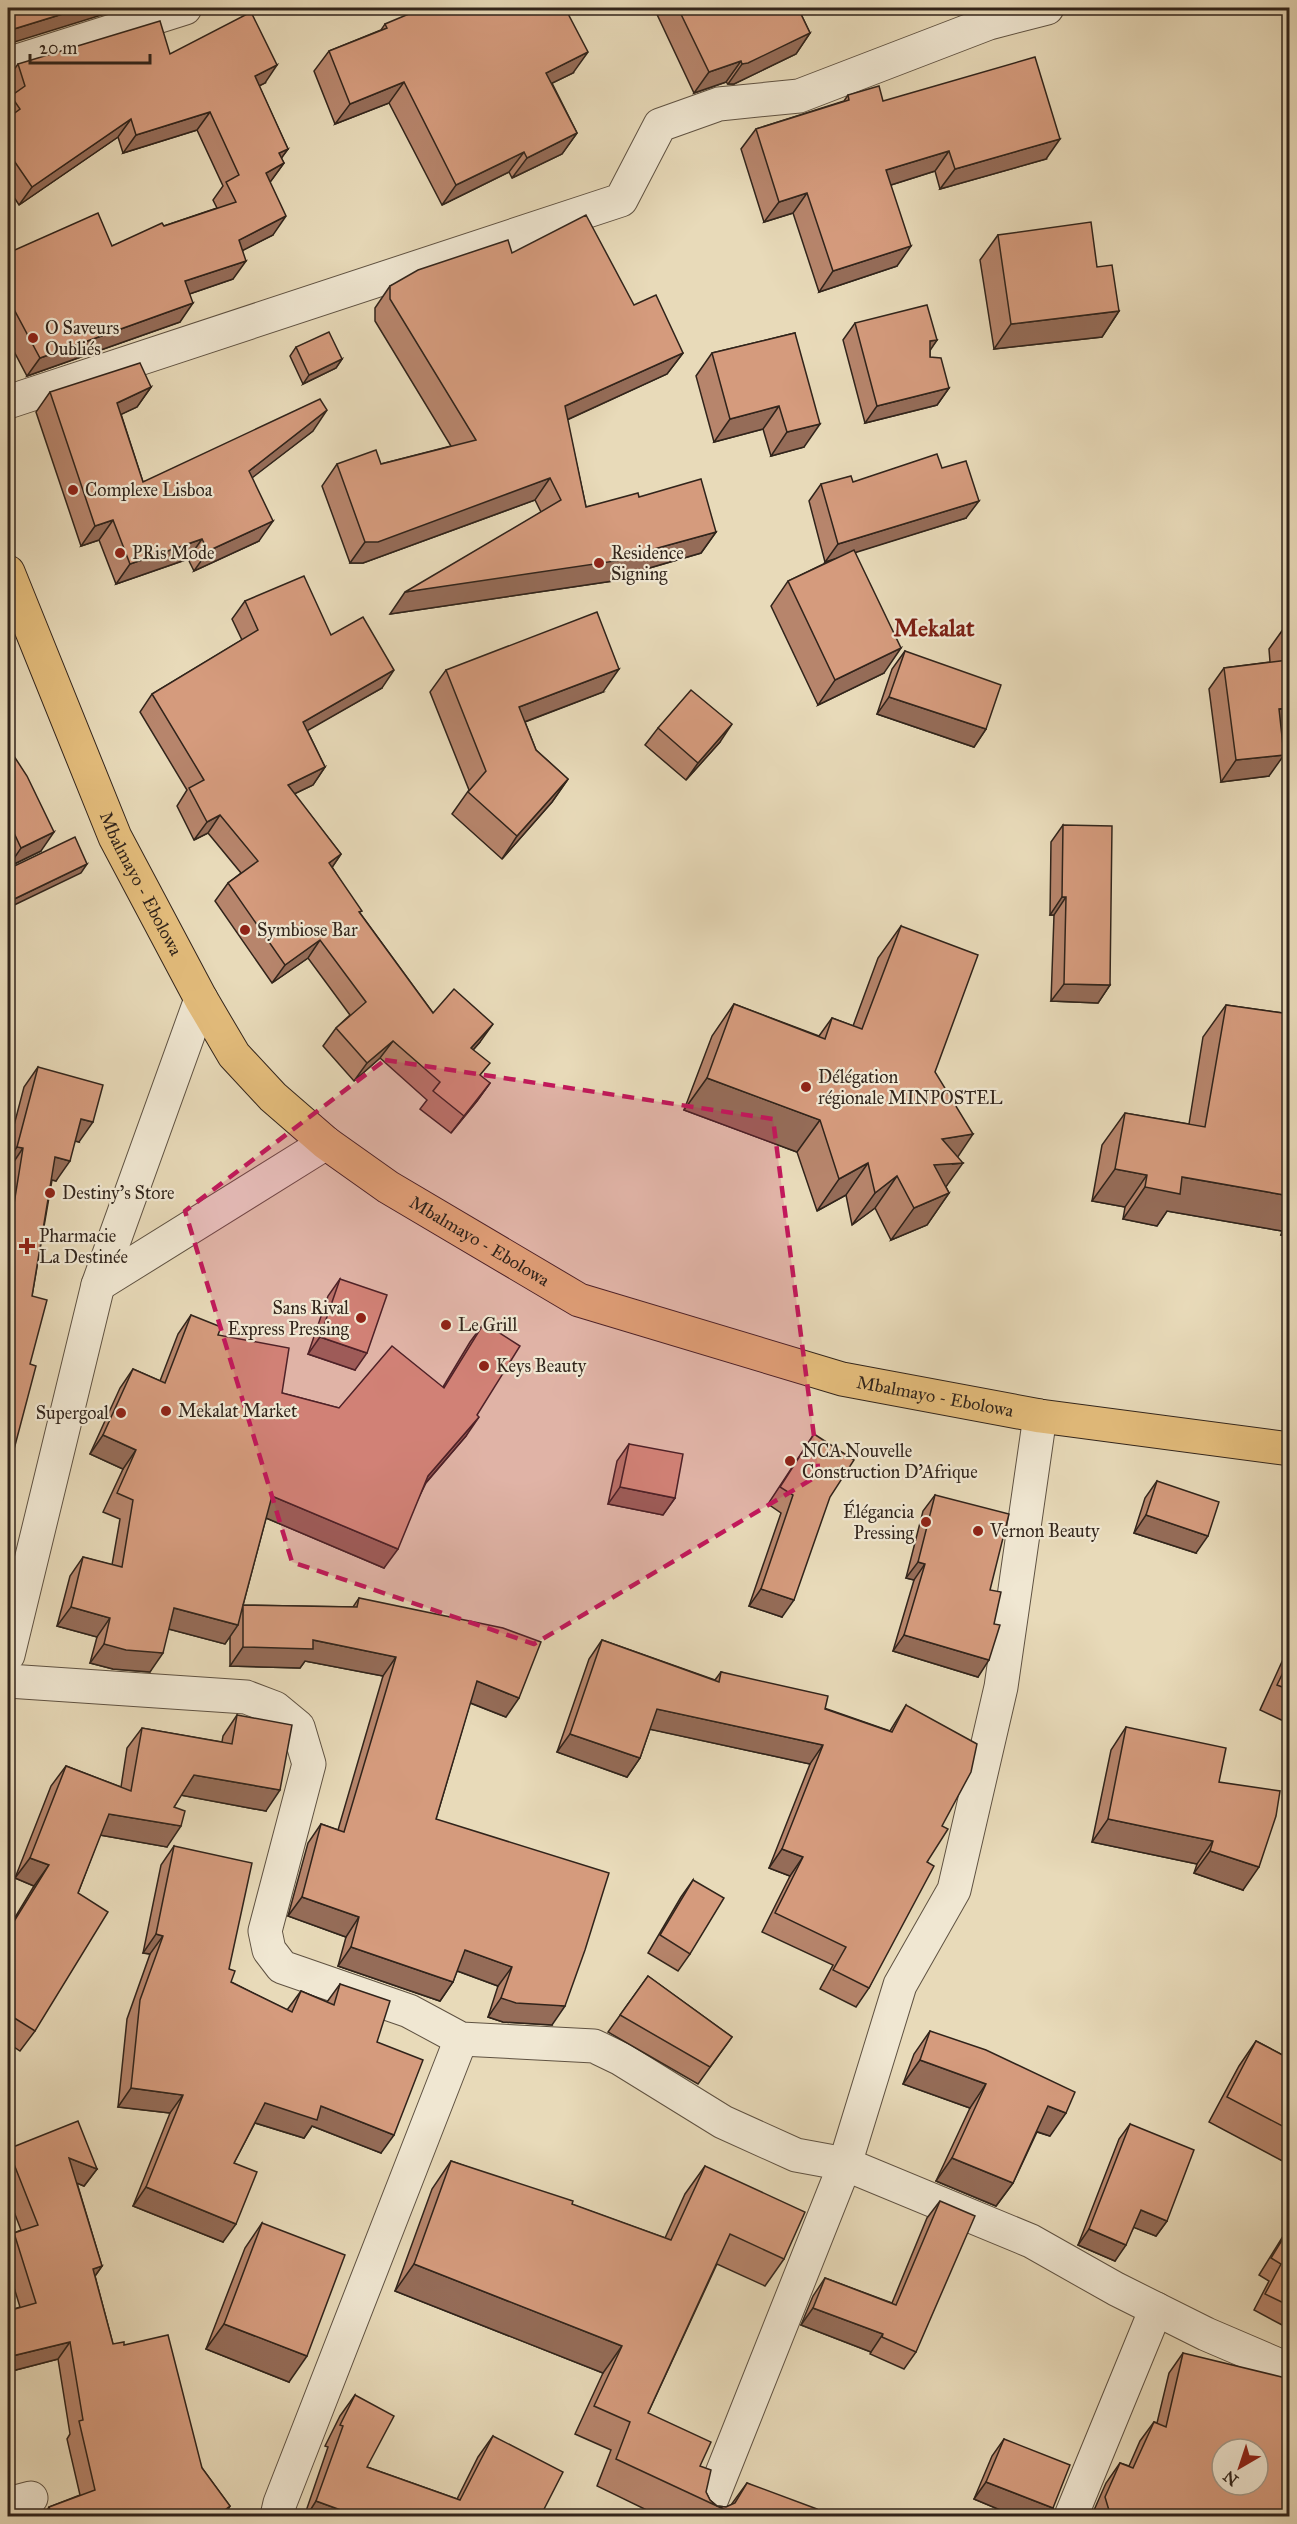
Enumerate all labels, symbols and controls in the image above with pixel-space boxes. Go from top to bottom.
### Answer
scale bar [30,27,150,65]
text: 20 m [39,37,77,59]
place label: O Saveurs Oubliés [45,317,119,360]
marker: O Saveurs Oubliés [26,331,40,345]
place label: Complexe Lisboa [85,479,213,501]
marker: Complexe Lisboa [66,483,80,497]
place label: PRis Mode [132,542,214,564]
place label: Residence Signing [611,542,684,586]
marker: PRis Mode [113,546,127,560]
marker: Residence Signing [592,556,606,570]
district label: Mekalat [894,613,975,643]
street label: Mbalmayo - Ebolowa [95,808,187,960]
place label: Symbiose Bar [257,919,358,941]
marker: Symbiose Bar [238,923,252,937]
place label: Délégation régionale MINPOSTEL [818,1066,1003,1110]
marker: Délégation régionale MINPOSTEL [799,1080,813,1094]
place label: Destiny’s Store [62,1182,175,1204]
marker: Destiny’s Store [43,1186,57,1200]
street label: Mbalmayo - Ebolowa [405,1191,554,1291]
place label: Pharmacie La Destinée [39,1225,128,1268]
marker: Pharmacie La Destinée [20,1239,34,1253]
place label: Sans Rival Express Pressing [228,1297,350,1341]
marker: Sans Rival Express Pressing [354,1311,368,1325]
place label: Le Grill [458,1314,517,1336]
marker: Le Grill [439,1318,453,1332]
place label: Keys Beauty [496,1355,587,1377]
marker: Keys Beauty [477,1359,491,1373]
street label: Mbalmayo - Ebolowa [855,1371,1016,1422]
place label: Mekalat Market [178,1400,298,1422]
place label: Supergoal [36,1402,109,1425]
marker: Mekalat Market [159,1404,173,1418]
marker: Supergoal [114,1406,128,1420]
place label: NCA Nouvelle Construction D’Afrique [802,1440,978,1484]
marker: NCA Nouvelle Construction D’Afrique [783,1454,797,1468]
place label: Élégancia Pressing [843,1499,915,1545]
marker: Élégancia Pressing [919,1515,933,1529]
place label: Vernon Beauty [989,1520,1100,1542]
marker: Vernon Beauty [971,1524,985,1538]
north arrow [1210,2437,1270,2497]
text: N [1219,2466,1242,2490]

